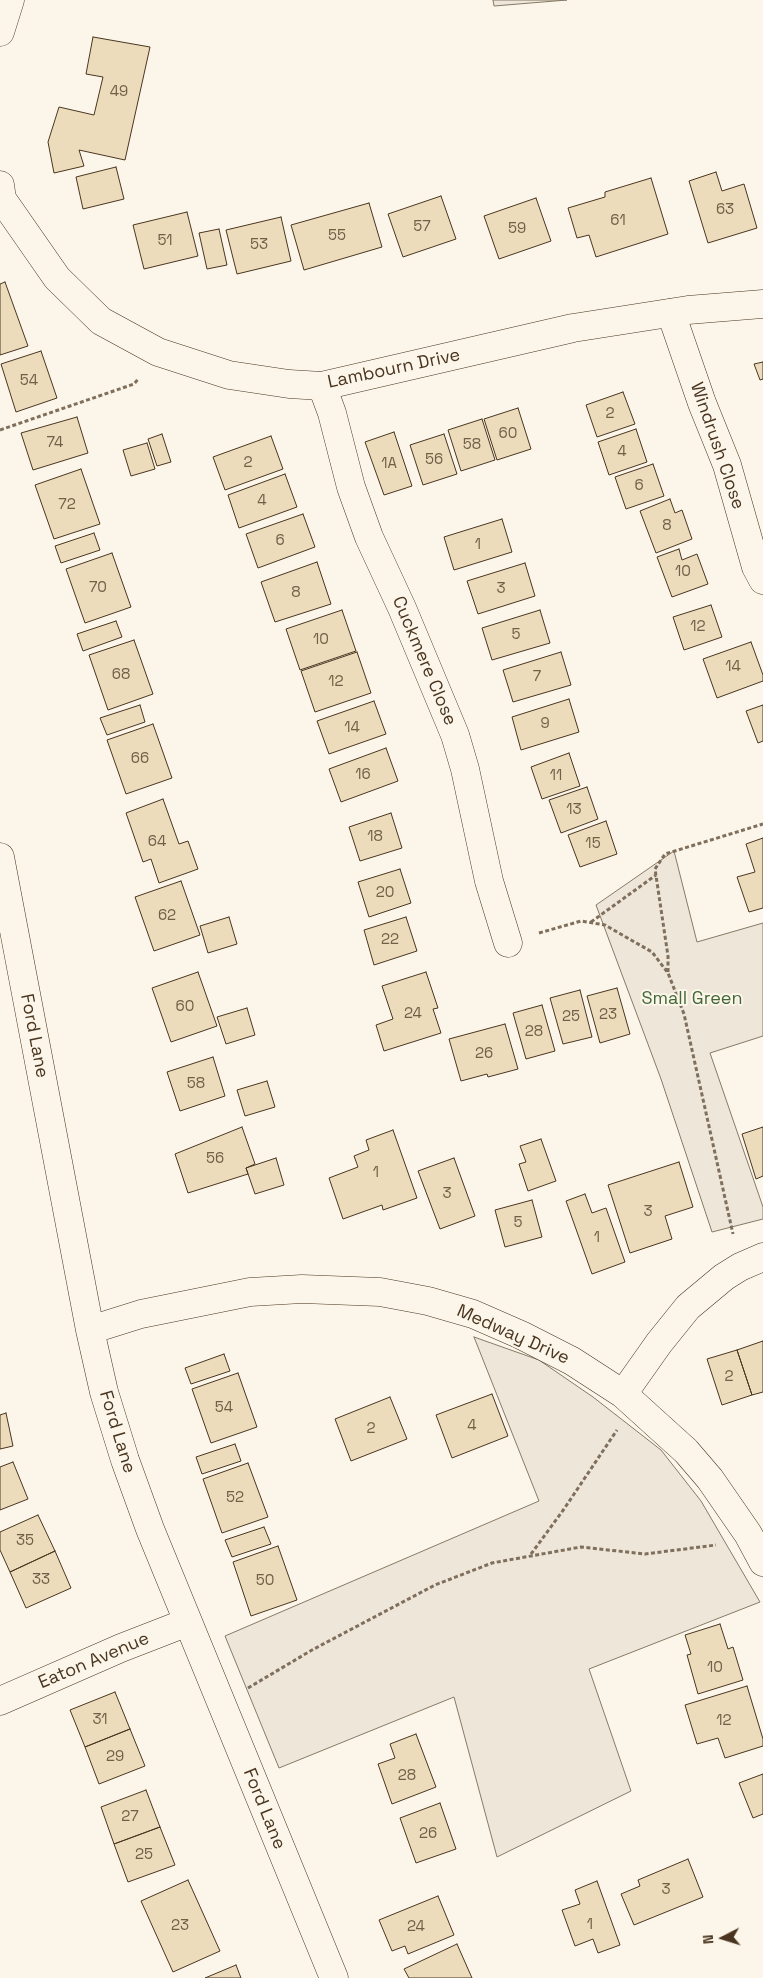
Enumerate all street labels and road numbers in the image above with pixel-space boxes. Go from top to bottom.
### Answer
street label: Lambourn Drive [326,344,462,394]
street label: Windrush Close [685,380,749,512]
street label: Cuckmere Close [387,593,461,729]
street label: Ford Lane [15,992,53,1080]
street label: Medway Drive [453,1301,573,1369]
street label: Ford Lane [94,1388,140,1476]
street label: Eaton Avenue [35,1628,153,1694]
street label: Ford Lane [238,1765,290,1853]

